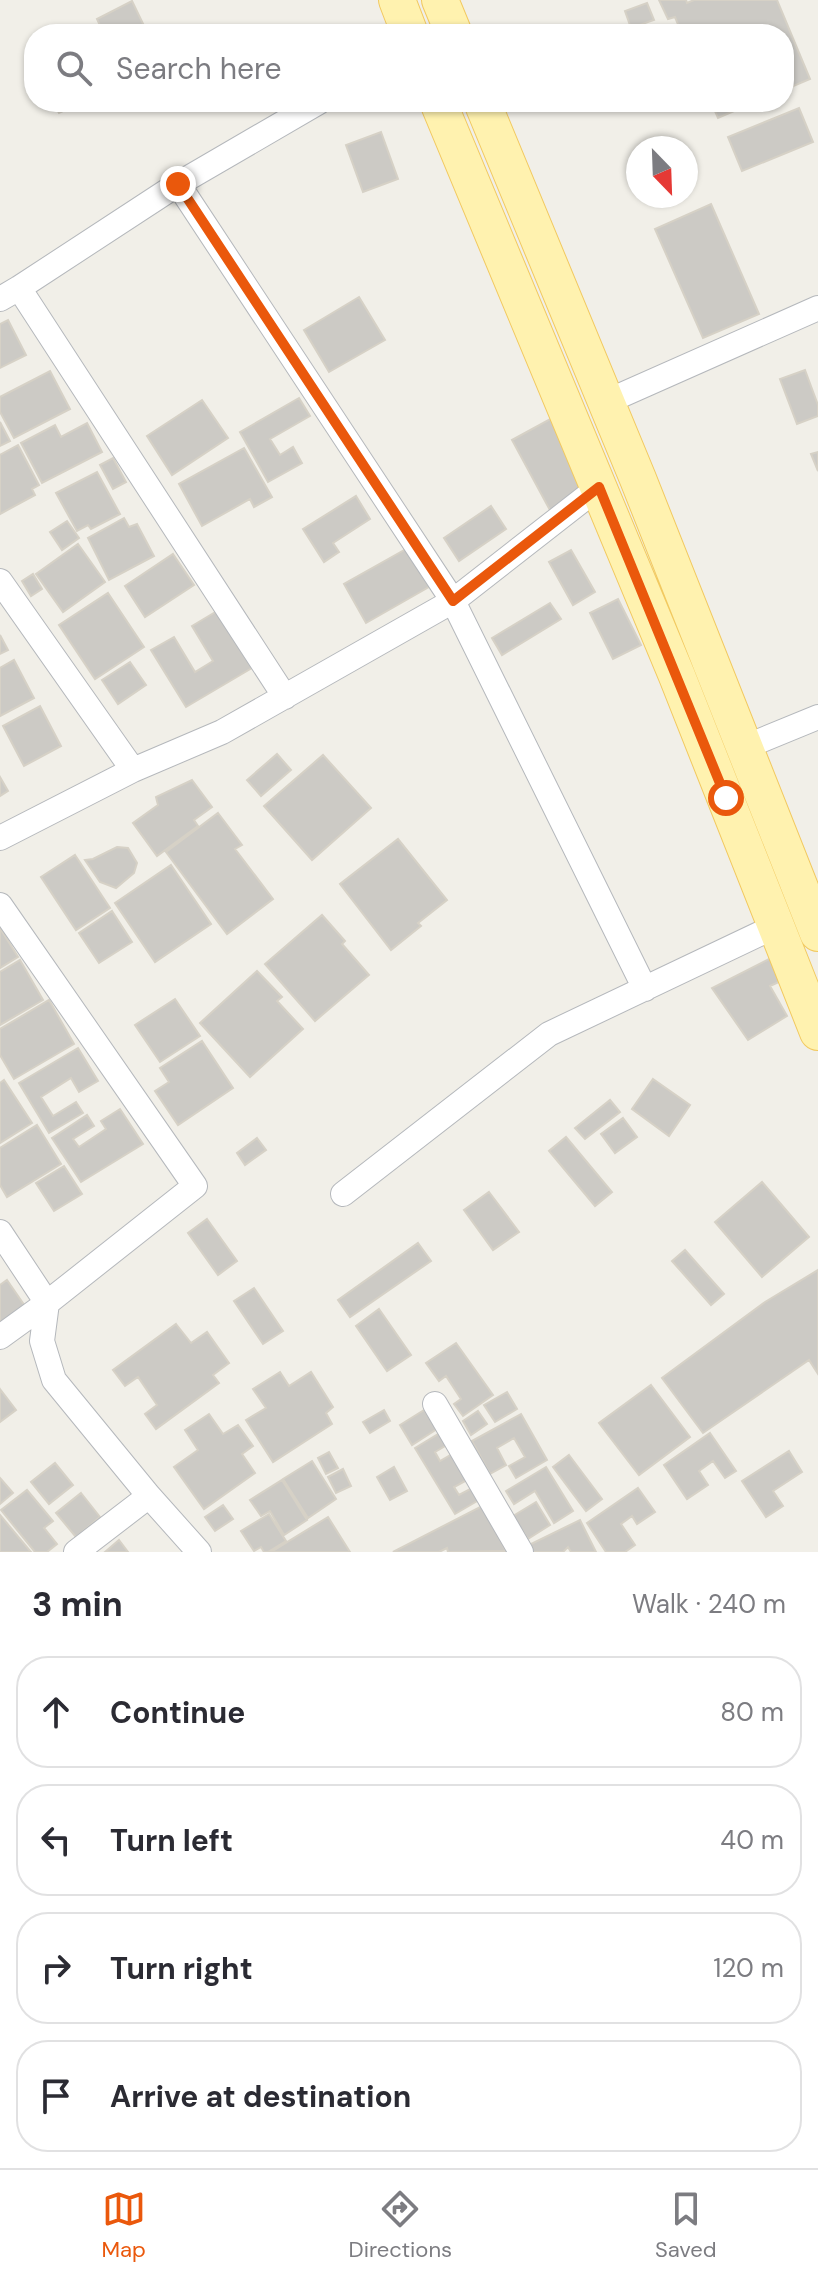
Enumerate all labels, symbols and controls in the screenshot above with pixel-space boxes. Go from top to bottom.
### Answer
search box [24,24,794,112]
icon: search [52,46,96,90]
text: Search here [116,49,282,88]
north arrow [626,136,698,208]
route end [160,166,196,202]
route start [708,780,744,816]
text: 3 min [32,1582,123,1627]
text: Walk · 240 m [632,1587,786,1621]
icon: ahead [34,1690,78,1734]
text: Continue [110,1693,245,1732]
text: 80 m [720,1695,784,1729]
icon: left [34,1818,78,1862]
text: Turn left [110,1821,233,1860]
text: 40 m [720,1823,784,1857]
icon: right [34,1946,78,1990]
text: Turn right [110,1949,253,1988]
text: 120 m [713,1951,784,1985]
icon: arrive [34,2074,78,2118]
text: Arrive at destination [110,2077,411,2116]
tab: Map [101,2187,146,2264]
tab: Directions [349,2187,452,2264]
tab: Saved [655,2187,717,2264]

